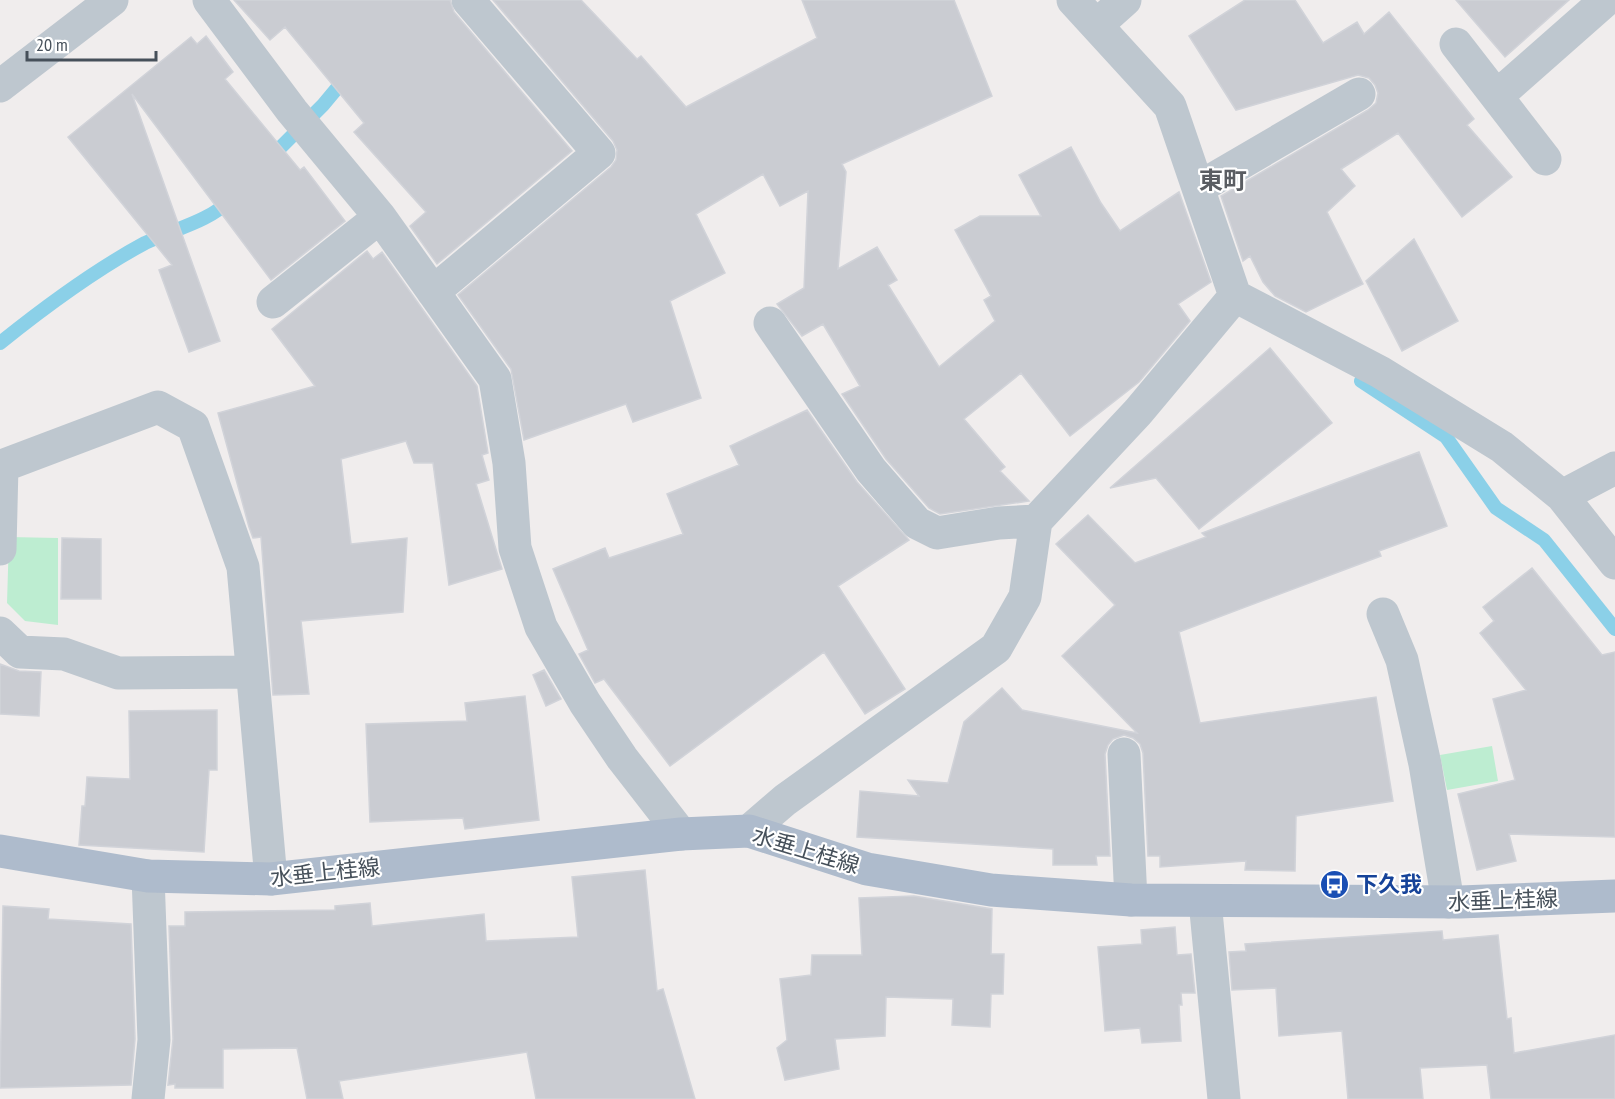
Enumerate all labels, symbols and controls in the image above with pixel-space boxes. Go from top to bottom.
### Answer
scale bar [27,24,156,62]
text: 20 m [36,33,68,56]
district label: 東町 [1199,165,1247,196]
street label: 水垂上桂線 [749,821,863,879]
street label: 水垂上桂線 [269,852,381,892]
bus stop icon: 下久我 [1319,868,1351,900]
place label: 下久我 [1356,870,1422,898]
street label: 水垂上桂線 [1448,884,1558,916]

